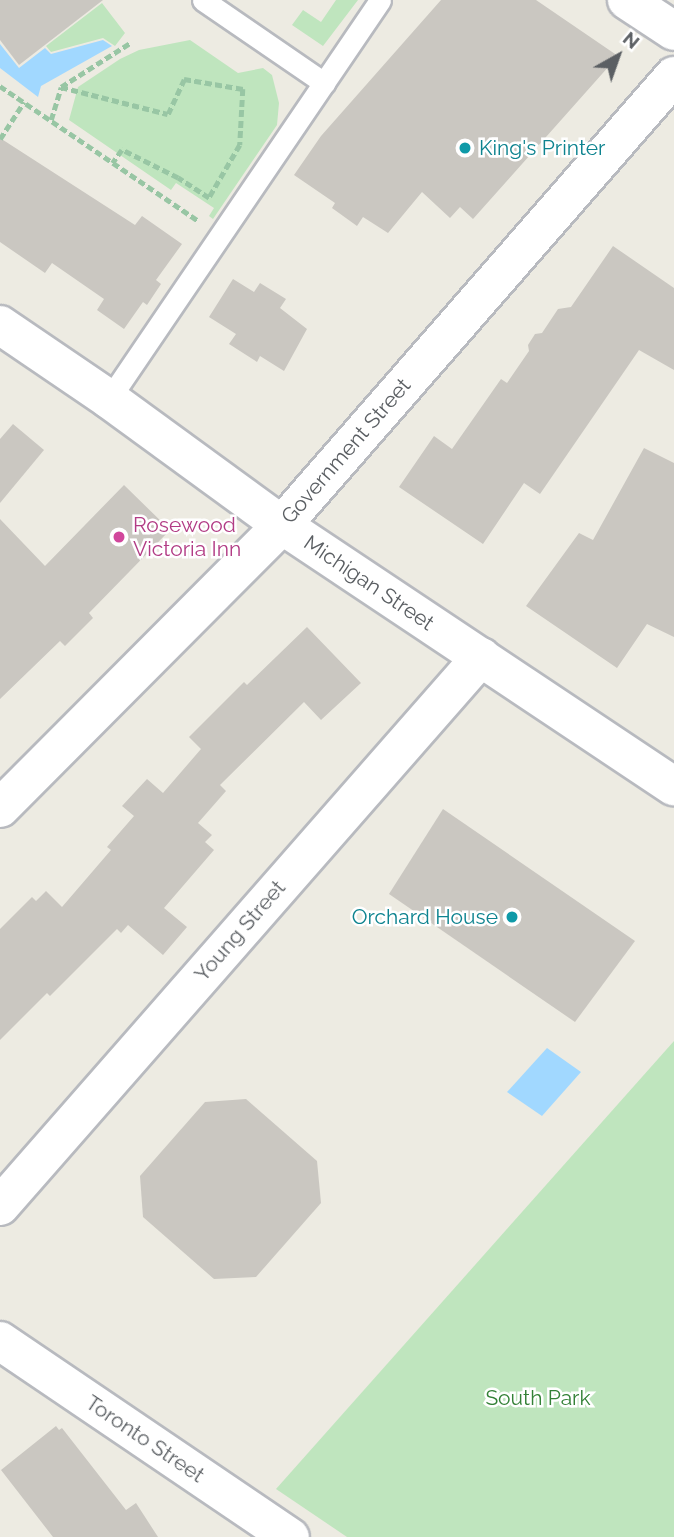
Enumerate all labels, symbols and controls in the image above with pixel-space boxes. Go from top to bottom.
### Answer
north arrow [583,21,653,91]
text: N [619,27,644,53]
place label: King's Printer [479,135,605,161]
marker: King's Printer [457,140,473,156]
street label: Government Street [276,373,416,529]
place label: Rosewood Victoria Inn [133,512,241,562]
marker: Rosewood Victoria Inn [111,529,127,545]
street label: Michigan Street [299,530,439,636]
street label: Young Street [189,875,291,987]
place label: Orchard House [352,904,498,930]
marker: Orchard House [504,909,520,925]
park label: South Park [485,1385,591,1411]
street label: Toronto Street [81,1390,209,1488]

